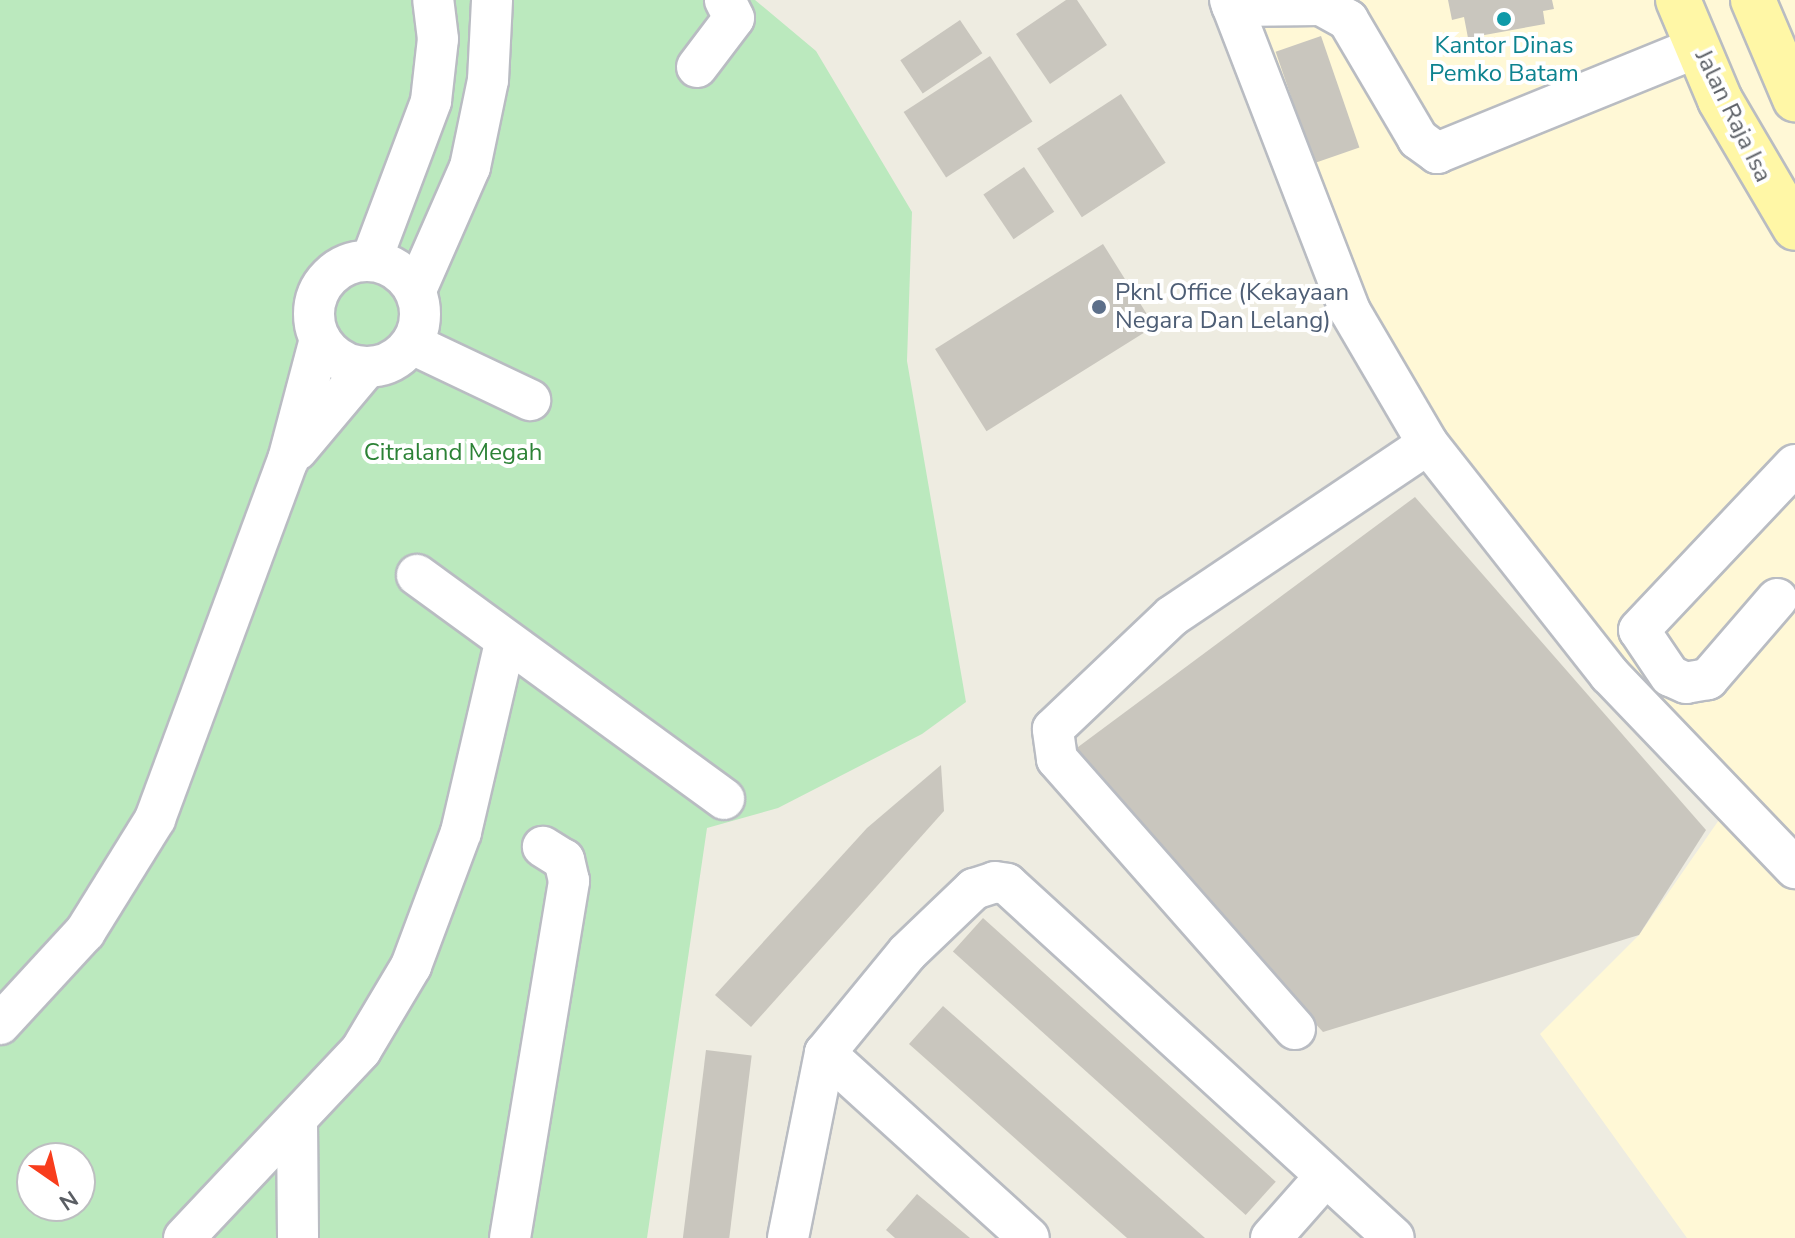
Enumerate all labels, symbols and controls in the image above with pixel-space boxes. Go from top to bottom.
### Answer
marker: Kantor Dinas Pemko Batam [1495,10,1513,28]
place label: Kantor Dinas Pemko Batam [1429,32,1579,88]
street label: Jalan Raja Isa [1689,45,1777,187]
place label: Pknl Office (Kekayaan Negara Dan Lelang) [1115,279,1349,335]
marker: Pknl Office (Kekayaan Negara Dan Lelang) [1090,298,1108,316]
park label: Citraland Megah [364,439,542,467]
north arrow [16,1142,96,1222]
text: N [53,1183,84,1217]

